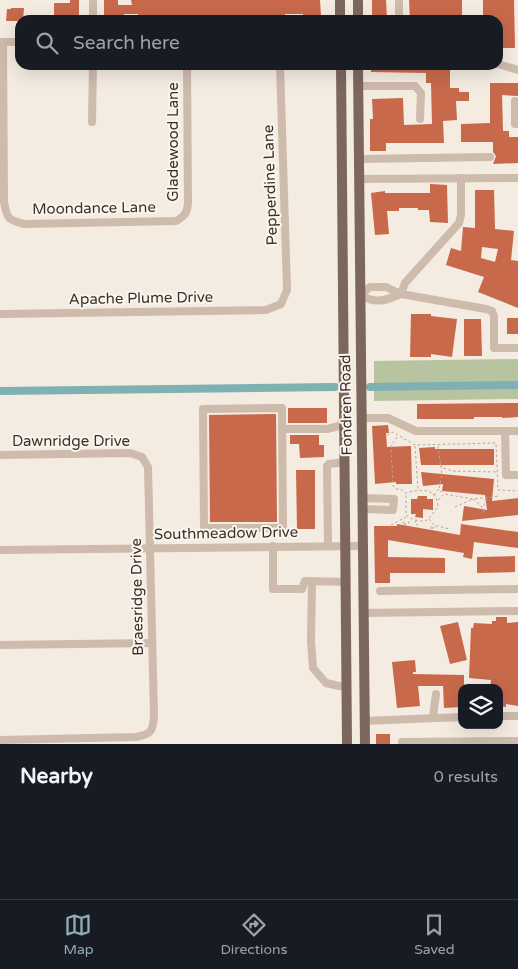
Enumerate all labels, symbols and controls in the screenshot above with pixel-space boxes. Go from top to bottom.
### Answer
search box [15,15,503,70]
icon: search [33,29,61,57]
text: Search here [73,32,180,54]
street label: Gladewood Lane [164,82,182,202]
street label: Pepperdine Lane [259,124,281,246]
street label: Moondance Lane [32,198,156,218]
street label: Apache Plume Drive [69,288,213,308]
street label: Fondren Road [336,354,356,456]
street label: Dawnridge Drive [12,432,130,450]
street label: Southmeadow Drive [154,523,298,543]
street label: Braesridge Drive [127,538,147,656]
map controls [458,684,503,729]
button: layers [458,684,503,729]
text: Nearby [20,764,93,789]
text: 0 results [434,767,498,787]
tab: Map [63,911,94,958]
tab: Directions [220,911,287,958]
tab: Saved [414,911,455,958]

